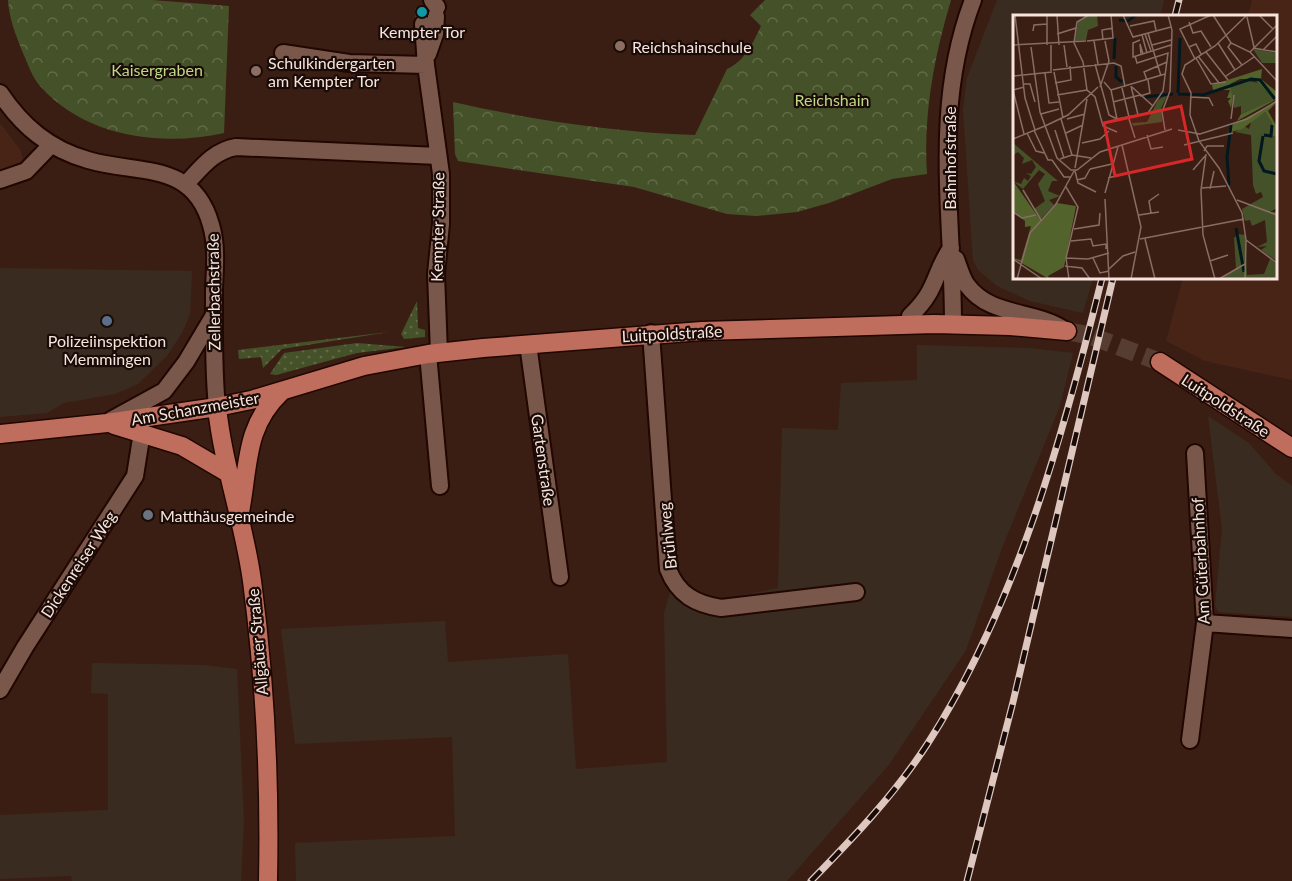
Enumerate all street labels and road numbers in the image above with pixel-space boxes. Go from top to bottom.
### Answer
street label: Bahnhofstraße [940,106,959,210]
street label: Kempter Straße [427,172,447,282]
street label: Zellerbachstraße [202,233,224,351]
street label: Luitpoldstraße [621,321,723,345]
street label: Luitpoldstraße [1178,370,1274,440]
street label: Am Schanzmeister [129,387,261,429]
street label: Gartenstraße [528,413,560,507]
street label: Am Güterbahnhof [1187,497,1213,625]
street label: Brühlweg [654,502,680,570]
street label: Dickenreiser Weg [36,507,120,621]
street label: Allgäuer Straße [243,588,271,696]

